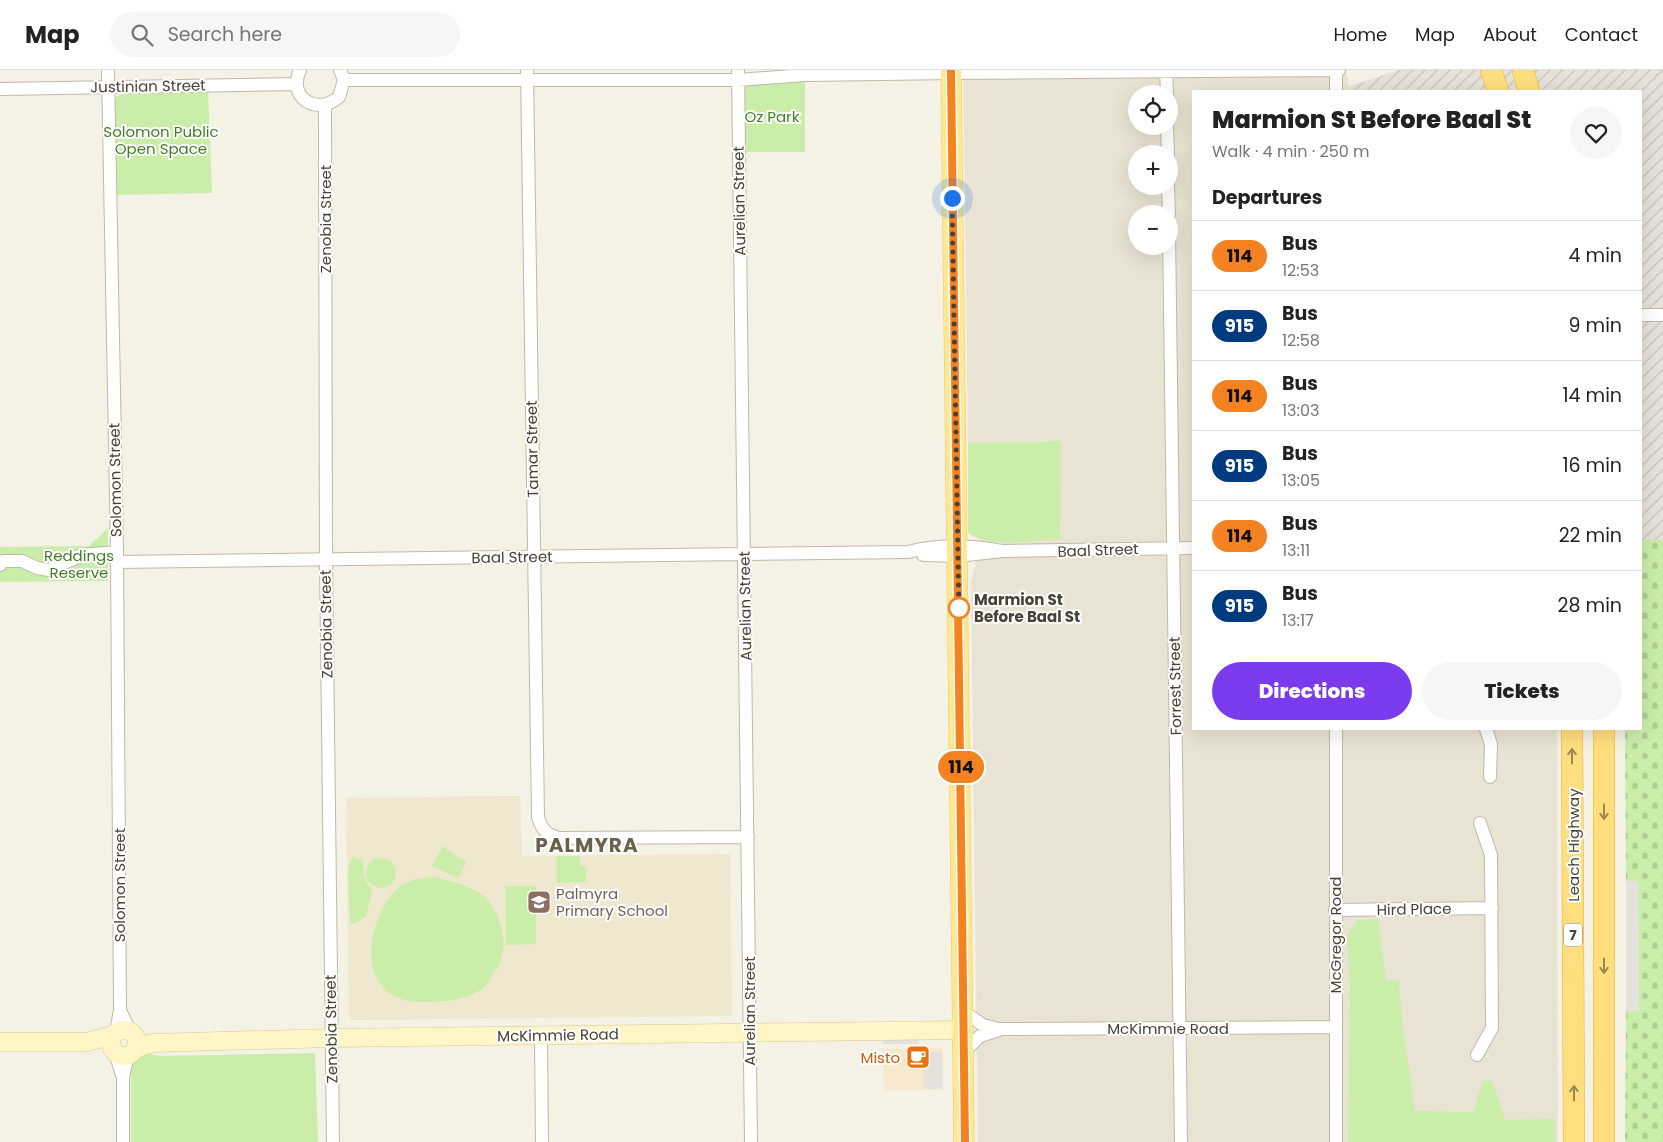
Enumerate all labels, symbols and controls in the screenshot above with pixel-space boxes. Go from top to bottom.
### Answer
search box [110,12,460,57]
text: Map [25,18,80,51]
icon: search [128,21,156,49]
text: Search here [168,21,282,48]
text: Home [1333,22,1387,47]
text: Map [1415,22,1455,47]
text: About [1483,22,1537,47]
text: Contact [1565,22,1638,47]
street label: Justinian Street [90,74,206,98]
map controls [1128,85,1178,255]
button: locate [1128,85,1178,135]
text: Marmion St Before Baal St [1212,103,1531,136]
park label: Oz Park [745,106,800,127]
button: heart [1570,107,1622,159]
park label: Solomon Public Open Space [103,121,219,159]
text: Walk · 4 min · 250 m [1212,140,1370,163]
button: + [1128,145,1178,195]
street label: Aurelian Street [728,146,750,256]
street label: Zenobia Street [315,165,336,273]
text: Departures [1212,184,1322,211]
your location [940,186,965,211]
button: − [1128,205,1178,255]
text: Bus [1282,230,1318,257]
text: 4 min [1569,242,1622,269]
text: 114 [1227,243,1252,268]
text: 12:53 [1282,259,1319,282]
text: Bus [1282,300,1318,327]
text: 9 min [1569,312,1622,339]
text: 915 [1225,313,1254,338]
text: 12:58 [1282,329,1320,352]
text: Bus [1282,370,1318,397]
text: 14 min [1562,382,1622,409]
text: 114 [1227,383,1252,408]
text: 13:03 [1282,399,1319,422]
street label: Tamar Street [521,400,543,498]
street label: Solomon Street [104,423,126,537]
text: Bus [1282,440,1318,467]
text: 16 min [1562,452,1622,479]
text: 915 [1225,453,1254,478]
text: 13:05 [1282,469,1320,492]
text: Bus [1282,510,1318,537]
text: 22 min [1559,522,1622,549]
text: 114 [1227,523,1252,548]
street label: Baal Street [1057,538,1139,562]
text: 13:11 [1282,539,1310,562]
park label: Reddings Reserve [44,545,114,583]
street label: Baal Street [471,546,553,568]
street label: Aurelian Street [734,551,756,661]
street label: Zenobia Street [315,570,337,678]
text: Bus [1282,580,1318,607]
place label: Marmion St Before Baal St [974,589,1080,627]
text: 28 min [1558,592,1622,619]
text: 915 [1225,593,1254,618]
marker: Marmion St Before Baal St [948,597,970,619]
text: 13:17 [1282,609,1314,632]
street label: Forrest Street [1164,636,1186,736]
button: Directions [1212,662,1412,720]
button: Tickets [1422,662,1622,720]
one-way arrow [1567,748,1577,764]
line badge: 114 [932,751,990,783]
text: 114 [948,754,974,779]
street label: Leach Highway [1563,788,1584,902]
one-way arrow [1599,804,1609,820]
street label: Solomon Street [109,828,130,942]
district label: PALMYRA [535,831,639,859]
street label: McGregor Road [1325,877,1346,993]
place label: Palmyra Primary School [556,883,668,921]
school or university icon: Palmyra Primary School [526,889,552,915]
street label: Hird Place [1376,898,1452,920]
road number: 7 [1564,924,1582,946]
street label: Aurelian Street [739,956,760,1066]
one-way arrow [1599,958,1609,974]
street label: Zenobia Street [320,975,342,1083]
street label: McKimmie Road [1107,1018,1229,1039]
street label: McKimmie Road [497,1023,619,1047]
cafe icon: Misto [905,1044,931,1070]
place label: Misto [861,1047,900,1068]
one-way arrow [1569,1086,1579,1102]

